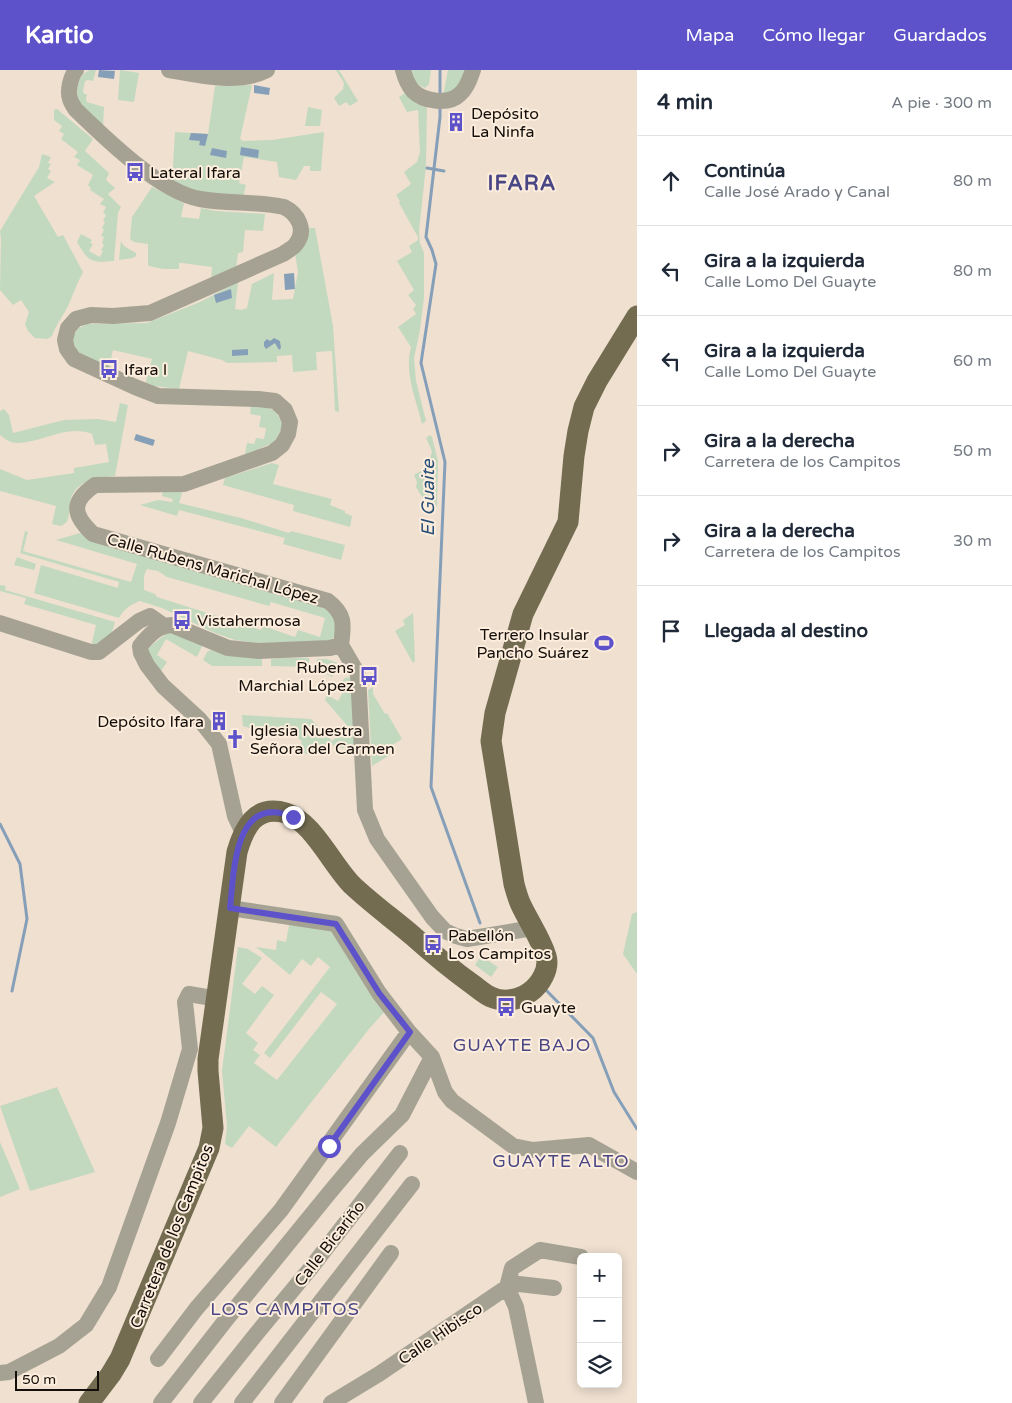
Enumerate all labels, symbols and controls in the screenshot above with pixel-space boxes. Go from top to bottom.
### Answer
text: Kartio [25,21,94,50]
text: Mapa [685,24,734,46]
text: Cómo llegar [762,24,865,46]
text: Guardados [893,24,987,46]
text: 4 min [657,90,713,115]
text: A pie · 300 m [891,93,992,113]
place label: Depósito La Ninfa [471,104,539,142]
building icon: Depósito La Ninfa [445,111,467,133]
text: Continúa [704,160,786,182]
bus stop icon: Lateral Ifara [124,161,146,183]
place label: Lateral Ifara [150,163,241,183]
icon: ahead [657,167,685,195]
district label: IFARA [488,171,556,196]
text: 80 m [953,171,992,191]
text: Calle José Arado y Canal [704,182,890,202]
text: Gira a la izquierda [704,250,865,272]
icon: left [657,257,685,285]
text: 80 m [953,261,992,281]
text: Calle Lomo Del Guayte [704,272,876,292]
text: Gira a la izquierda [704,340,865,362]
icon: left [657,347,685,375]
text: 60 m [953,351,992,371]
bus stop icon: Ifara I [98,358,120,380]
place label: Ifara I [124,360,167,380]
text: Calle Lomo Del Guayte [704,362,876,382]
text: Gira a la derecha [704,430,855,452]
icon: right [657,437,685,465]
text: 50 m [953,441,992,461]
text: Carretera de los Campitos [704,452,901,472]
water label: El Guaite [417,459,439,536]
text: Gira a la derecha [704,520,855,542]
icon: right [657,527,685,555]
street label: Calle Rubens Marichal López [105,529,321,609]
text: 30 m [953,531,992,551]
text: Carretera de los Campitos [704,542,901,562]
bus stop icon: Vistahermosa [171,609,193,631]
place label: Vistahermosa [197,611,301,631]
icon: arrive [657,617,685,645]
text: Llegada al destino [704,620,868,642]
place label: Terrero Insular Pancho Suárez [476,625,590,663]
sports icon: Terrero Insular Pancho Suárez [593,632,615,654]
place label: Rubens Marchial López [238,658,354,696]
bus stop icon: Rubens Marchial López [358,665,380,687]
building icon: Depósito Ifara [208,710,230,732]
place label: Depósito Ifara [97,712,204,732]
place label: Iglesia Nuestra Señora del Carmen [250,721,395,759]
church icon: Iglesia Nuestra Señora del Carmen [224,728,246,750]
route end [282,806,305,829]
place label: Pabellón Los Campitos [448,926,551,964]
bus stop icon: Pabellón Los Campitos [422,933,444,955]
bus stop icon: Guayte [495,996,517,1018]
place label: Guayte [521,998,576,1018]
district label: GUAYTE BAJO [453,1034,591,1056]
route start [318,1135,341,1158]
street label: Carretera de los Campitos [126,1141,218,1331]
district label: GUAYTE ALTO [492,1150,630,1172]
street label: Calle Bicariño [290,1197,369,1290]
map controls [577,1253,622,1388]
button: + [577,1253,622,1298]
district label: LOS CAMPITOS [210,1298,360,1320]
street label: Calle Hibisco [395,1298,486,1369]
button: − [577,1298,622,1343]
button: layers [577,1343,622,1388]
scale bar [15,1368,99,1391]
text: 50 m [22,1371,56,1388]

